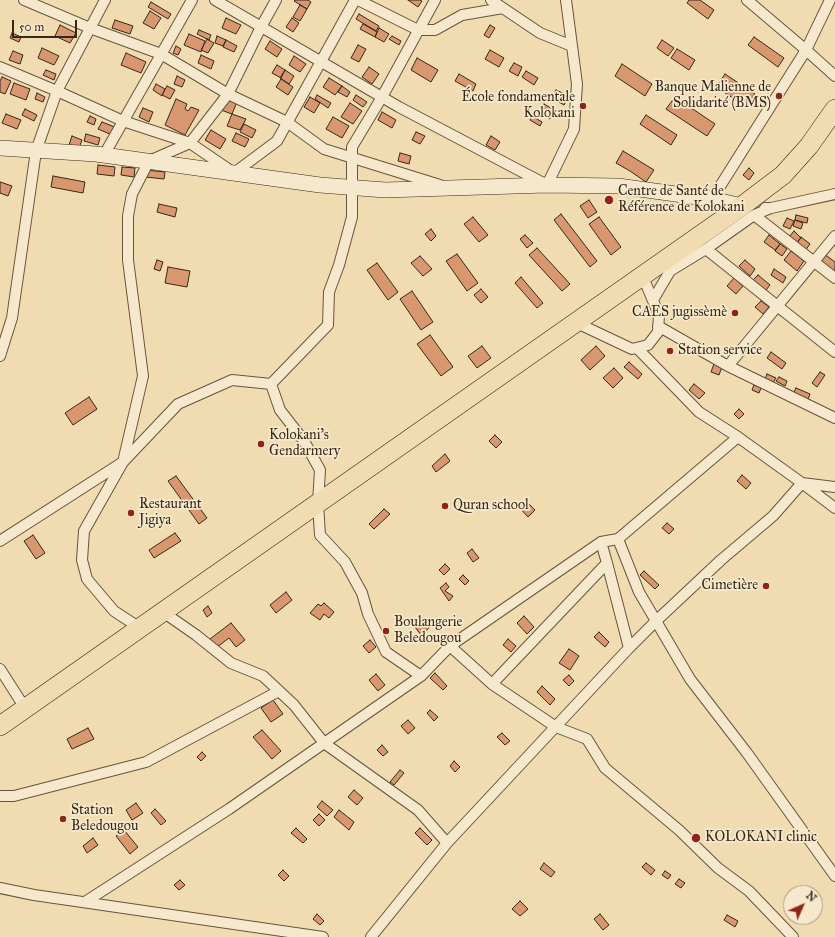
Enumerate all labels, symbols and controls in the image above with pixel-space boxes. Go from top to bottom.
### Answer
scale bar [14,12,79,38]
text: 50 m [19,20,44,34]
place label: Banque Malienne de Solidarité (BMS) [655,80,771,112]
place label: École fondamentale Kolokani [462,90,575,122]
marker: Banque Malienne de Solidarité (BMS) [774,91,784,101]
marker: École fondamentale Kolokani [578,101,588,111]
place label: Centre de Santé de Référence de Kolokani [618,184,745,216]
marker: Centre de Santé de Référence de Kolokani [603,194,615,206]
place label: CAES jugissèmè [632,305,727,321]
marker: CAES jugissèmè [730,308,740,318]
place label: Station service [678,343,762,359]
marker: Station service [665,346,675,356]
place label: Kolokani's Gendarmery [269,428,340,460]
marker: Kolokani's Gendarmery [256,439,266,449]
place label: Restaurant Jigiya [139,497,202,530]
place label: Quran school [453,498,529,514]
marker: Quran school [440,501,450,511]
marker: Restaurant Jigiya [126,508,136,518]
place label: Cimetière [702,578,758,594]
marker: Cimetière [761,581,771,591]
place label: Boulangerie Beledougou [394,615,462,648]
marker: Boulangerie Beledougou [381,626,391,636]
place label: Station Beledougou [71,803,138,836]
marker: Station Beledougou [58,814,68,824]
place label: KOLOKANI clinic [705,830,817,846]
marker: KOLOKANI clinic [690,832,702,844]
north arrow [783,885,823,925]
text: N [803,889,819,905]

